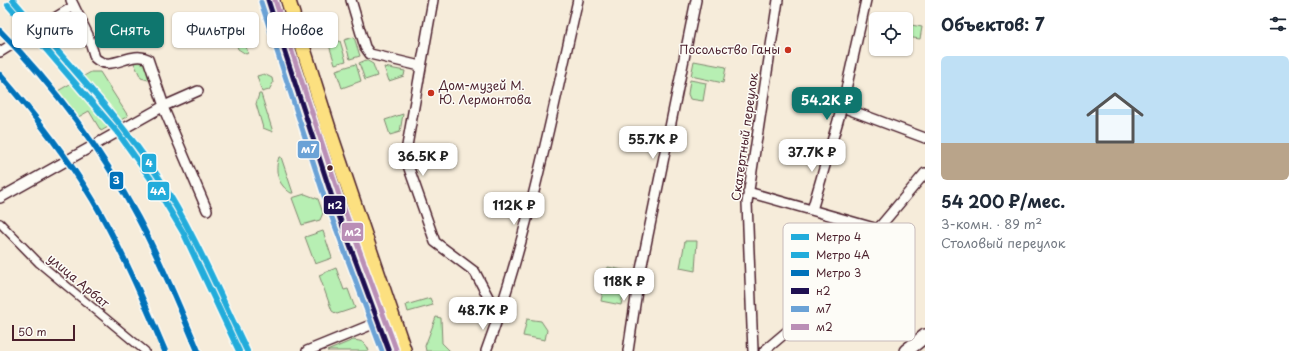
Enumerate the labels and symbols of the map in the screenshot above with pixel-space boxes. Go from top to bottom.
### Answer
place label: Посольство Ганы [679,40,780,58]
marker: Посольство Ганы [783,45,793,55]
street label: Скатертный переулок [726,71,762,202]
place label: Дом-музей М. Ю. Лермонтова [438,76,532,108]
pin: 54.2K ₽ [790,87,864,121]
marker: Дом-музей М. Ю. Лермонтова [426,88,436,98]
pin: 55.7K ₽ [616,126,690,160]
pin: 37.7K ₽ [775,139,849,173]
line badge: м7 [297,140,320,159]
text: м7 [301,140,318,157]
pin: 36.5K ₽ [386,143,460,177]
line badge: 4 [141,153,157,173]
text: 4 [145,154,153,171]
unlabelled marker [325,163,335,173]
line badge: 3 [109,171,124,190]
text: 3 [112,171,120,188]
line badge: 4А [147,181,170,201]
text: 4А [150,182,166,199]
pin: 112K ₽ [481,192,547,226]
line badge: н2 [323,195,346,215]
text: н2 [328,196,343,213]
line badge: м2 [341,222,364,242]
text: м2 [344,223,362,240]
legend [783,223,915,341]
text: Метро 4 [816,228,861,245]
text: Метро 4А [816,246,870,263]
street label: улица Арбат [44,249,114,312]
text: Метро 3 [816,264,861,281]
pin: 118K ₽ [591,268,657,302]
text: н2 [816,282,831,299]
pin: 48.7K ₽ [446,297,520,331]
text: м7 [816,300,831,317]
text: м2 [816,318,833,335]
scale bar [12,323,75,342]

